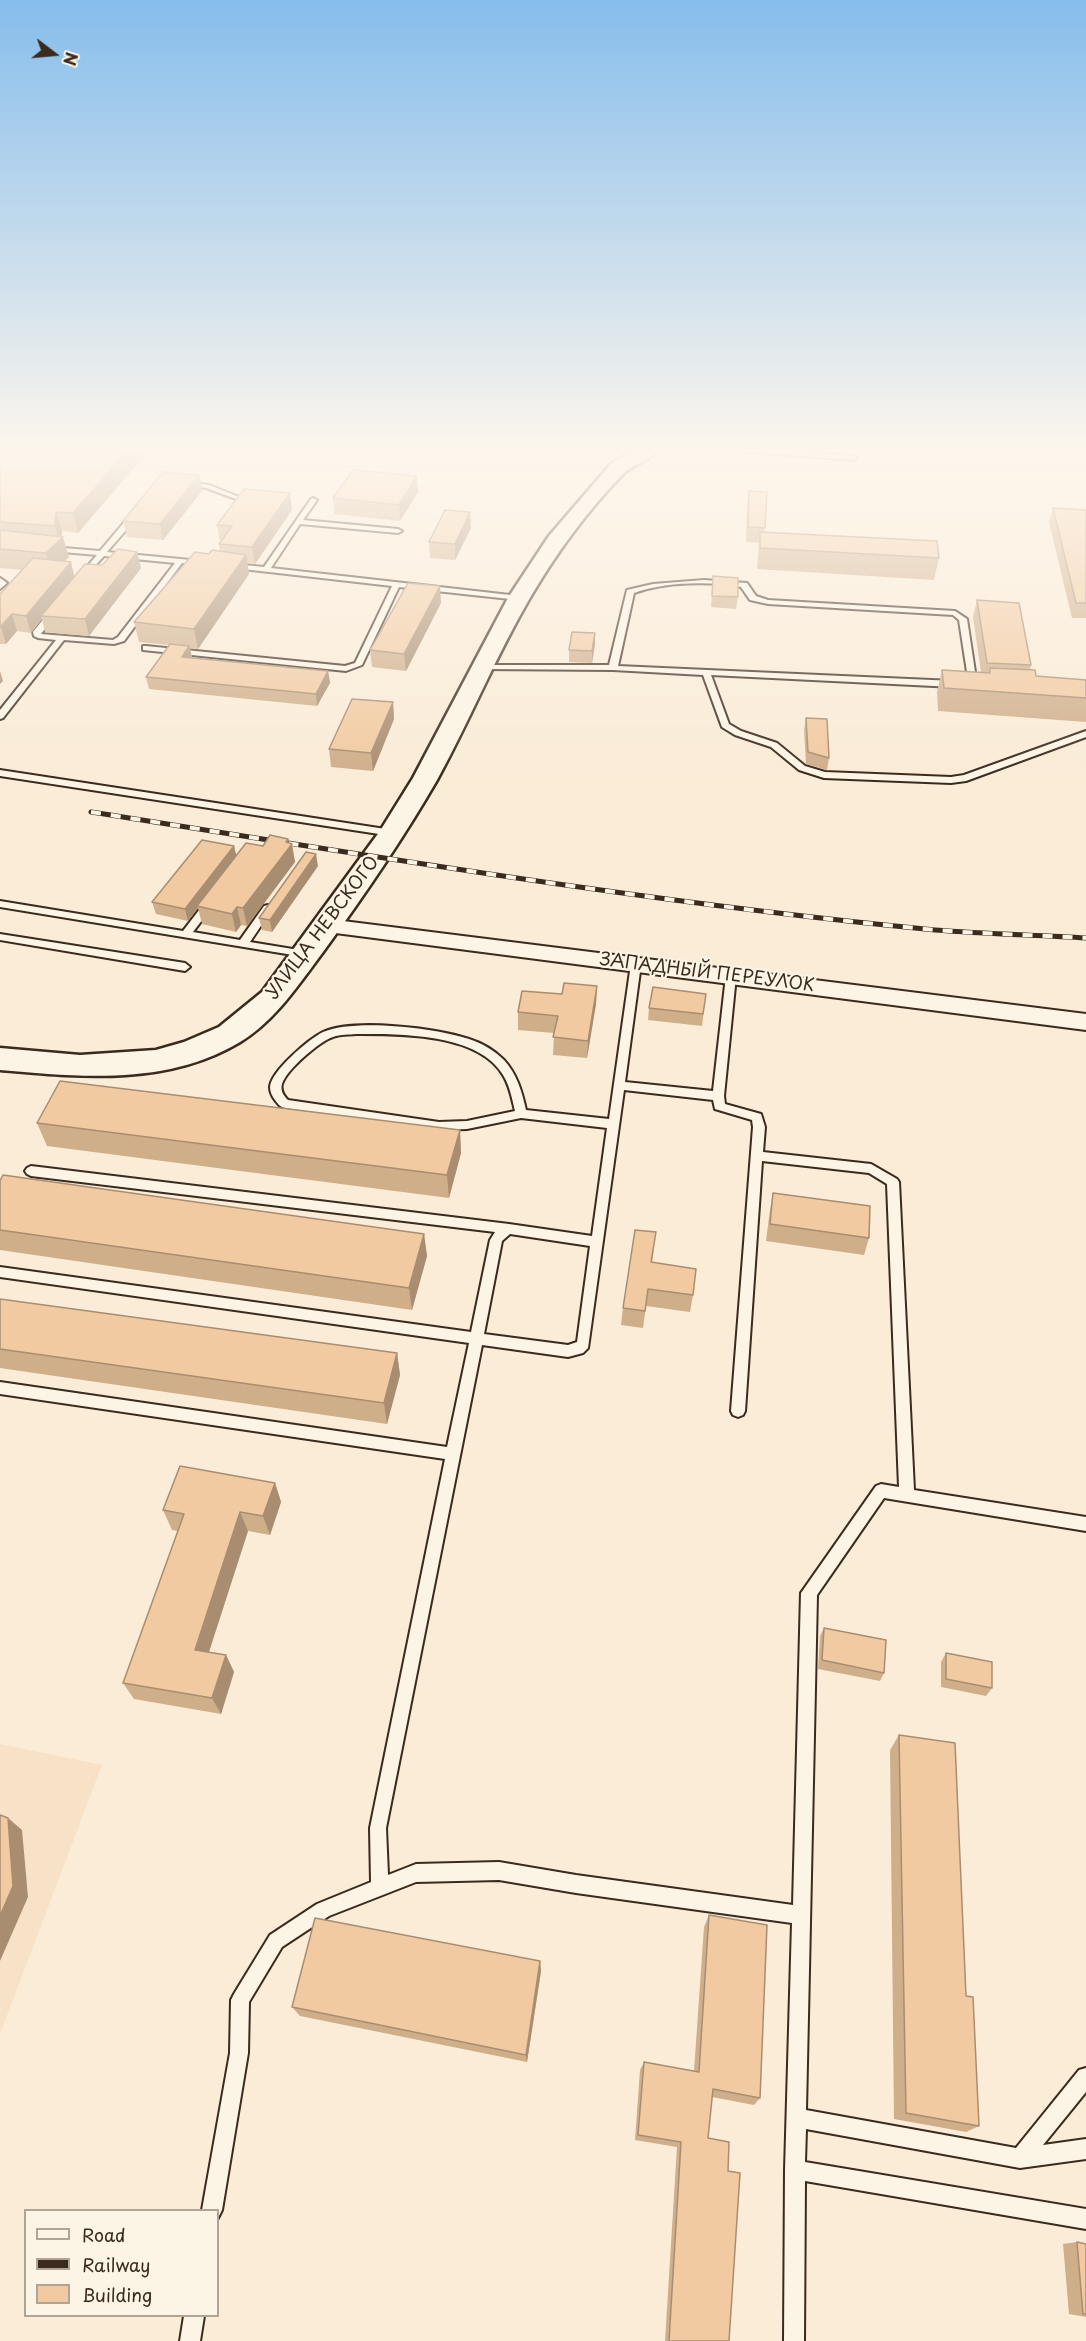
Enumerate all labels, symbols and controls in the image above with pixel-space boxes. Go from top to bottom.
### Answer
north arrow [24,24,84,84]
text: N [58,50,85,68]
street label: УЛИЦА НЕВСКОГО [262,852,384,1004]
street label: ЗАПАДНЫЙ ПЕРЕУЛОК [598,949,816,997]
legend [24,2209,219,2317]
text: Road [82,2221,126,2248]
text: Railway [82,2251,150,2278]
text: Building [82,2281,152,2308]

